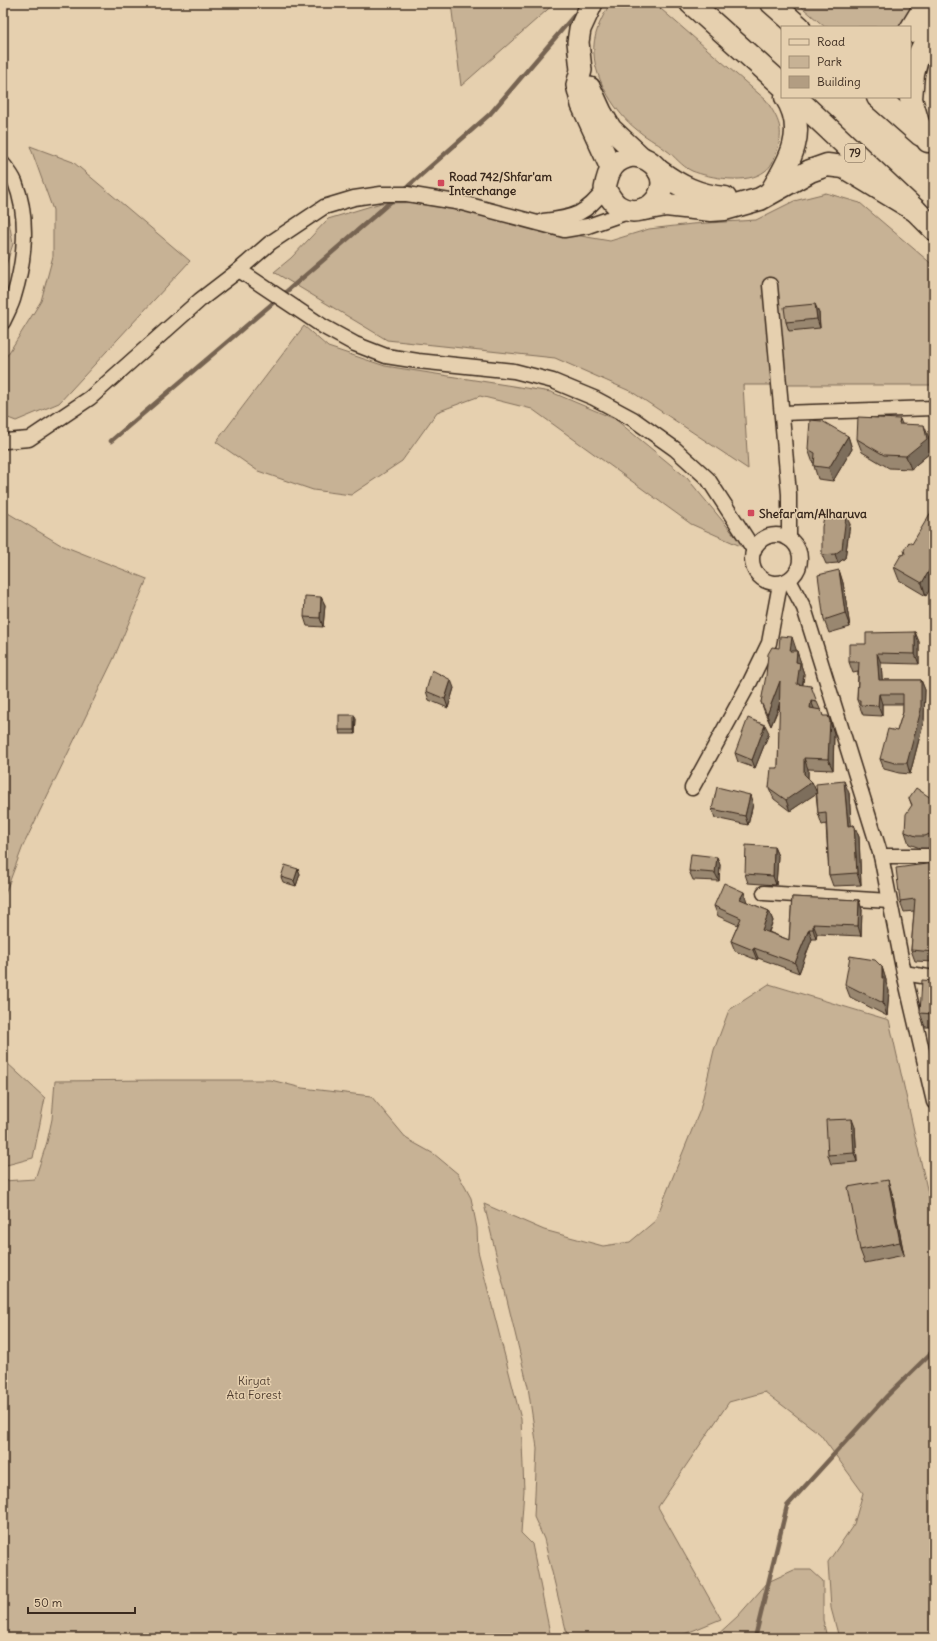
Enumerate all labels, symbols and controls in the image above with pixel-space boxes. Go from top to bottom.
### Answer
legend [781,26,911,98]
text: Road [817,34,845,49]
text: Park [817,54,842,69]
text: Building [817,74,861,89]
road number: 79 [845,144,865,162]
place label: Road 742/Shfar'am Interchange [449,169,552,199]
marker: Road 742/Shfar'am Interchange [436,178,446,188]
place label: Shefar'am/Alharuva [759,506,867,521]
marker: Shefar'am/Alharuva [746,508,756,518]
park label: Kiryat Ata Forest [227,1373,281,1402]
scale bar [28,1589,135,1615]
text: 50 m [34,1595,63,1610]

